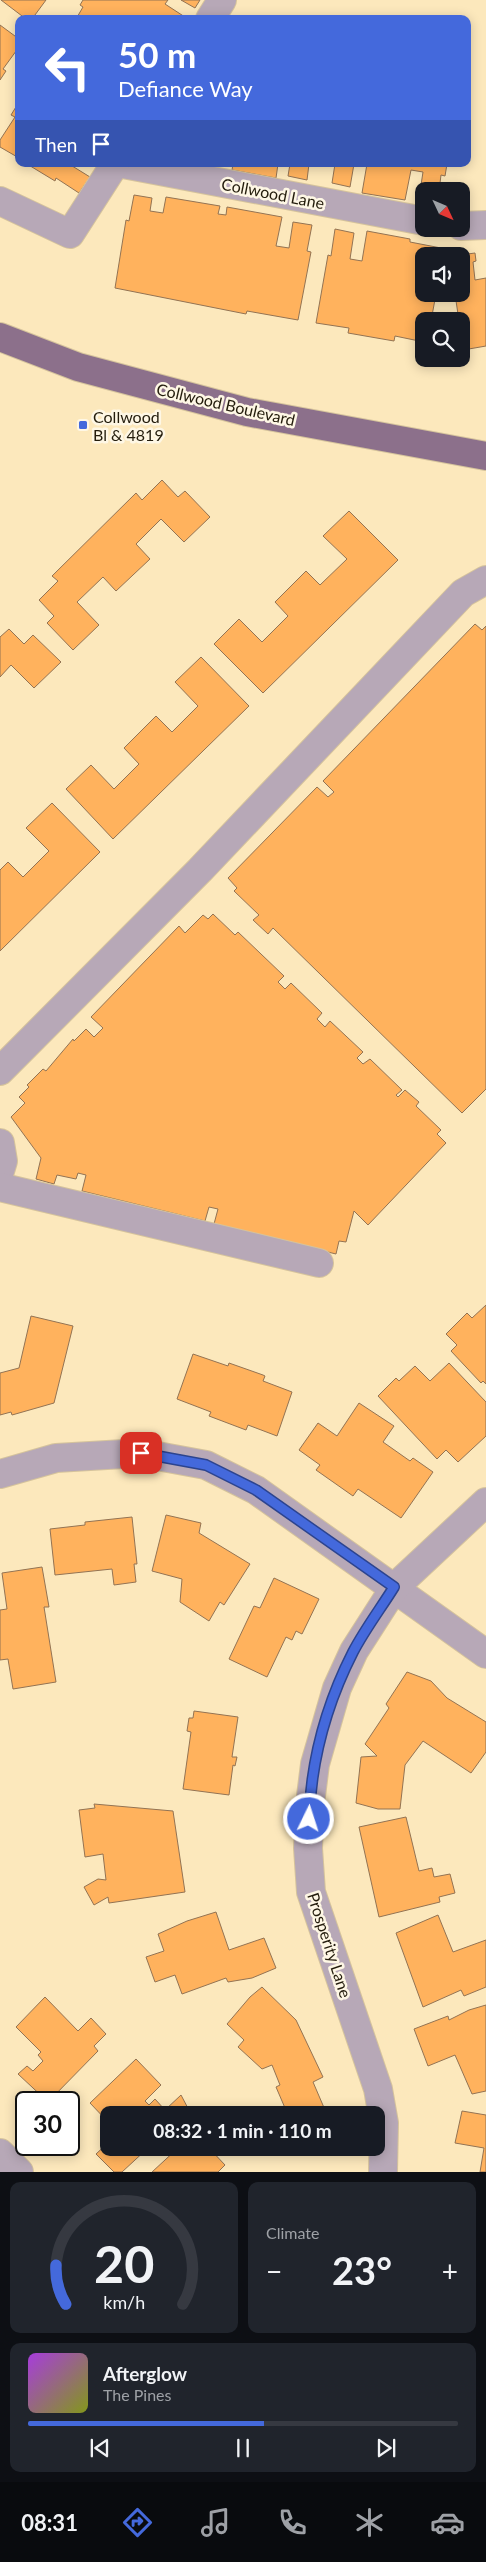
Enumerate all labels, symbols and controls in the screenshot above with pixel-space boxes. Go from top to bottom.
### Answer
text: 50 m [118,33,196,75]
icon: left [35,35,100,100]
text: Defiance Way [118,75,253,102]
icon: arrive [87,130,115,158]
text: Then [35,133,77,156]
street label: Collwood Lane [220,174,326,212]
north arrow [415,182,470,238]
map controls [415,182,470,367]
button: sound [415,247,470,302]
button: search [415,312,470,367]
street label: Collwood Boulevard [155,379,297,429]
place label: Collwood Bl & 4819 [93,407,164,444]
marker: Collwood Bl & 4819 [77,419,89,431]
pin [120,1432,162,1474]
icon: arrive [127,1439,155,1467]
position arrow [282,1792,334,1844]
street label: Prosperity Lane [304,1890,356,2000]
speed limit sign: 30 [15,2091,80,2156]
text: 08:32 · 1 min · 110 m [153,2119,332,2142]
text: Climate [266,2223,319,2242]
text: 20 [94,2232,154,2294]
text: 23° [332,2247,392,2293]
text: − [266,2254,282,2288]
text: + [442,2254,458,2288]
text: km/h [103,2291,145,2313]
text: Afterglow [103,2362,187,2385]
text: The Pines [103,2385,172,2404]
icon: previous [86,2434,114,2462]
icon: pause [229,2434,257,2462]
icon: next [372,2434,400,2462]
icon: directions [120,2505,155,2540]
icon: music [198,2505,233,2540]
icon: phone [275,2505,310,2540]
icon: climate [352,2505,387,2540]
icon: car [430,2505,465,2540]
text: 08:31 [21,2509,78,2536]

